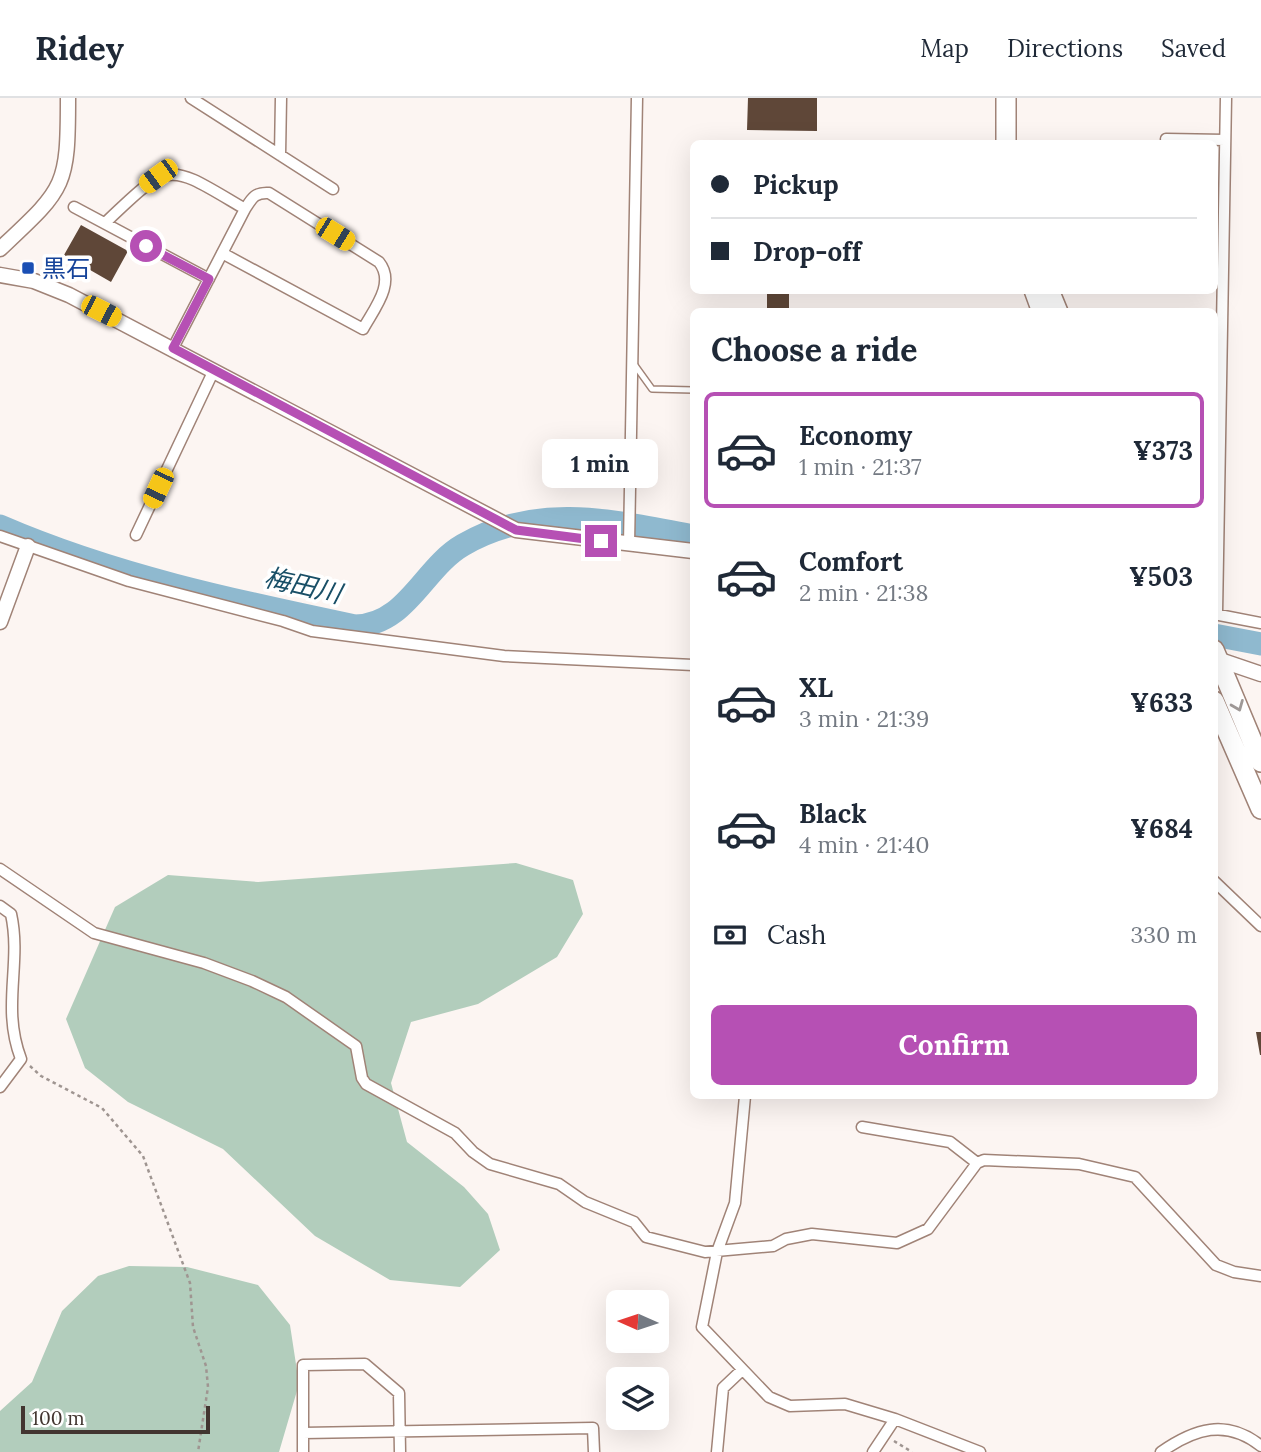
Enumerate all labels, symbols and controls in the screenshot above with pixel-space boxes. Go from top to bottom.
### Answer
text: Ridey [35,27,124,69]
text: Map [920,33,969,64]
text: Directions [1007,33,1123,64]
text: Saved [1161,33,1226,64]
car [135,155,182,197]
text: Pickup [753,168,839,201]
car [312,214,359,254]
route start [130,230,162,262]
text: Drop-off [753,235,861,268]
place label: 黒石 [42,253,90,284]
marker: 黒石 [20,260,36,276]
car [78,292,125,330]
text: Choose a ride [711,329,918,370]
icon: car [715,419,778,482]
text: Economy [799,419,912,452]
text: ¥373 [1133,434,1193,467]
callout: 1 min [543,440,659,488]
text: 1 min [571,449,629,478]
text: 1 min · 21:37 [799,452,922,481]
car [140,465,177,511]
route end [585,525,617,557]
icon: car [715,545,778,608]
text: Comfort [799,545,903,578]
water label: 梅田川 [261,560,348,611]
text: ¥503 [1129,560,1193,593]
text: 2 min · 21:38 [799,578,928,607]
icon: car [715,671,778,734]
text: XL [799,671,833,704]
text: ¥633 [1130,686,1193,719]
one-way arrow [1230,699,1244,711]
text: 3 min · 21:39 [799,704,929,733]
icon: car [715,797,778,860]
text: Black [799,797,867,830]
text: ¥684 [1130,812,1193,845]
text: 4 min · 21:40 [799,830,930,859]
icon: cash [711,916,749,954]
text: Cash [767,918,826,951]
text: 330 m [1130,920,1197,949]
button: Confirm [711,1005,1197,1085]
north arrow [606,1290,668,1353]
map controls [606,1290,669,1430]
button: layers [606,1367,669,1430]
scale bar [21,1403,210,1435]
text: 100 m [32,1406,85,1430]

